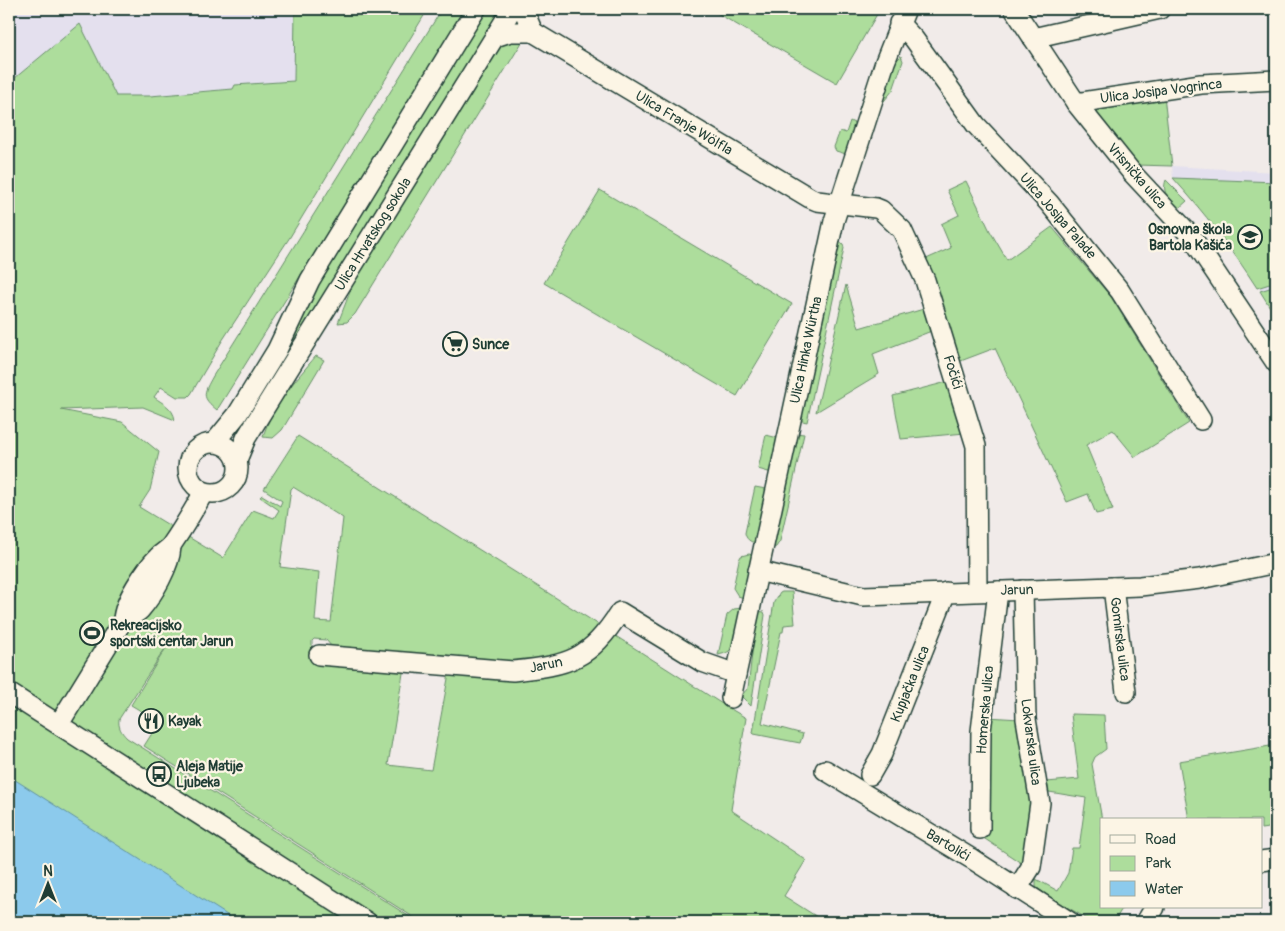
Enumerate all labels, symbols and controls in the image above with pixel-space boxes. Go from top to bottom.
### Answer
street label: Ulica Josipa Vogrinca [1099,75,1223,107]
street label: Ulica Franje Wölfla [632,87,736,159]
street label: Vrisnička ulica [1104,140,1170,212]
street label: Ulica Josipa Palade [1016,170,1100,263]
street label: Ulica Hrvatskog sokola [331,174,415,294]
place label: Osnovna škola Bartola Kašića [1148,221,1232,254]
school or university icon: Osnovna škola Bartola Kašića [1237,224,1263,250]
street label: Ulica Hinka Würtha [786,295,826,405]
supermarket icon: Sunce [442,331,468,357]
place label: Sunce [472,336,510,353]
street label: Fočići [940,353,966,392]
street label: Jarun [1000,581,1034,599]
street label: Gomirska ulica [1106,596,1134,682]
place label: Rekreacijsko sportski centar Jarun [110,617,234,650]
sports icon: Rekreacijsko sportski centar Jarun [79,620,105,646]
street label: Kupjačka ulica [887,643,933,725]
street label: Jarun [528,653,564,677]
street label: Homerska ulica [973,665,997,755]
street label: Lokvarska ulica [1017,698,1045,786]
restaurant icon: Kayak [138,708,164,734]
place label: Kayak [168,713,201,730]
place label: Aleja Matije Ljubeka [176,758,244,791]
bus stop icon: Aleja Matije Ljubeka [146,761,172,787]
legend [1100,818,1262,908]
street label: Bartolići [923,825,973,865]
text: Road [1145,830,1176,849]
text: Park [1145,854,1172,873]
north arrow [22,858,72,908]
text: N [43,863,53,880]
text: Water [1145,880,1184,899]

